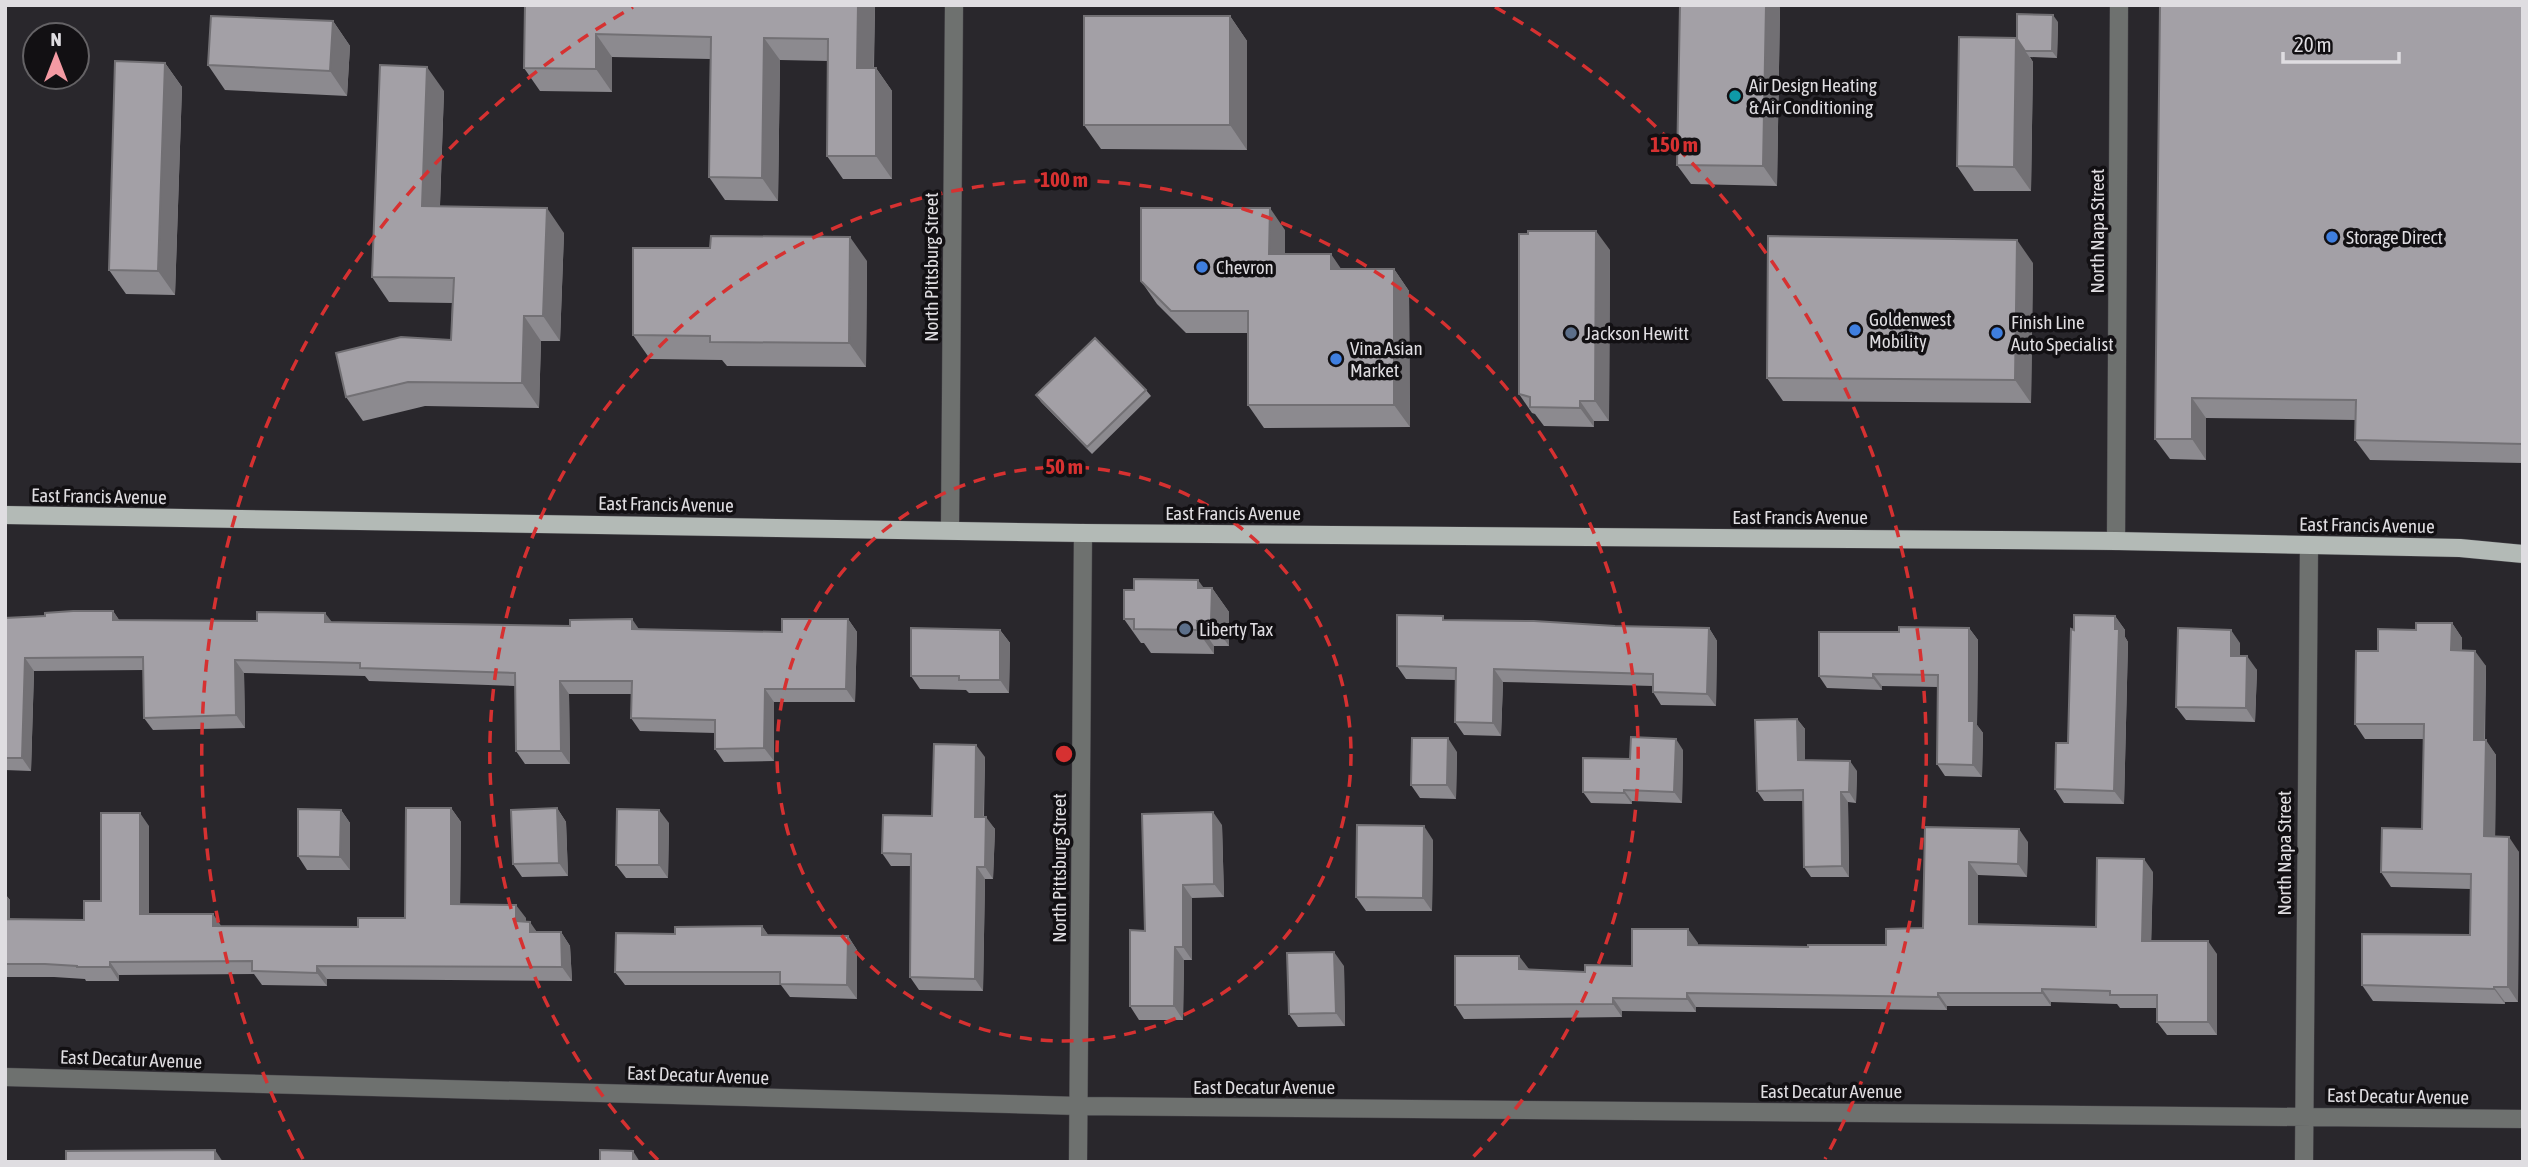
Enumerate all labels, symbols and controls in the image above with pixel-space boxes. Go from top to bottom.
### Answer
north arrow [21,21,91,91]
scale bar [2283,21,2398,65]
text: N [50,28,62,50]
text: 20 m [2294,32,2332,56]
place label: Air Design Heating & Air Conditioning [1749,74,1878,118]
marker: Air Design Heating & Air Conditioning [1727,88,1743,104]
text: 150 m [1650,132,1698,156]
text: 100 m [1040,167,1088,191]
street label: North Napa Street [2086,168,2108,294]
street label: North Pittsburg Street [920,192,942,342]
place label: Storage Direct [2346,226,2443,248]
marker: Storage Direct [2324,229,2340,245]
place label: Chevron [1216,256,1274,278]
marker: Chevron [1194,259,1210,275]
place label: Goldenwest Mobility [1869,308,1952,352]
place label: Finish Line Auto Specialist [2011,311,2114,355]
place label: Jackson Hewitt [1585,322,1689,344]
marker: Goldenwest Mobility [1847,322,1863,338]
marker: Jackson Hewitt [1563,325,1579,341]
marker: Finish Line Auto Specialist [1989,325,2005,341]
place label: Vina Asian Market [1350,337,1423,381]
marker: Vina Asian Market [1328,351,1344,367]
text: 50 m [1045,454,1083,478]
street label: East Francis Avenue [31,484,167,508]
street label: East Francis Avenue [598,492,734,516]
street label: East Francis Avenue [1165,502,1301,524]
street label: East Francis Avenue [1732,506,1868,528]
street label: East Francis Avenue [2299,513,2435,537]
place label: Liberty Tax [1199,618,1274,640]
marker: Liberty Tax [1177,621,1193,637]
centre of rings [1052,742,1076,766]
street label: North Napa Street [2273,790,2295,916]
street label: North Pittsburg Street [1048,793,1070,943]
street label: East Decatur Avenue [60,1046,202,1072]
street label: East Decatur Avenue [627,1062,769,1088]
street label: East Decatur Avenue [1193,1076,1335,1098]
street label: East Decatur Avenue [1760,1080,1902,1102]
street label: East Decatur Avenue [2327,1084,2469,1108]

